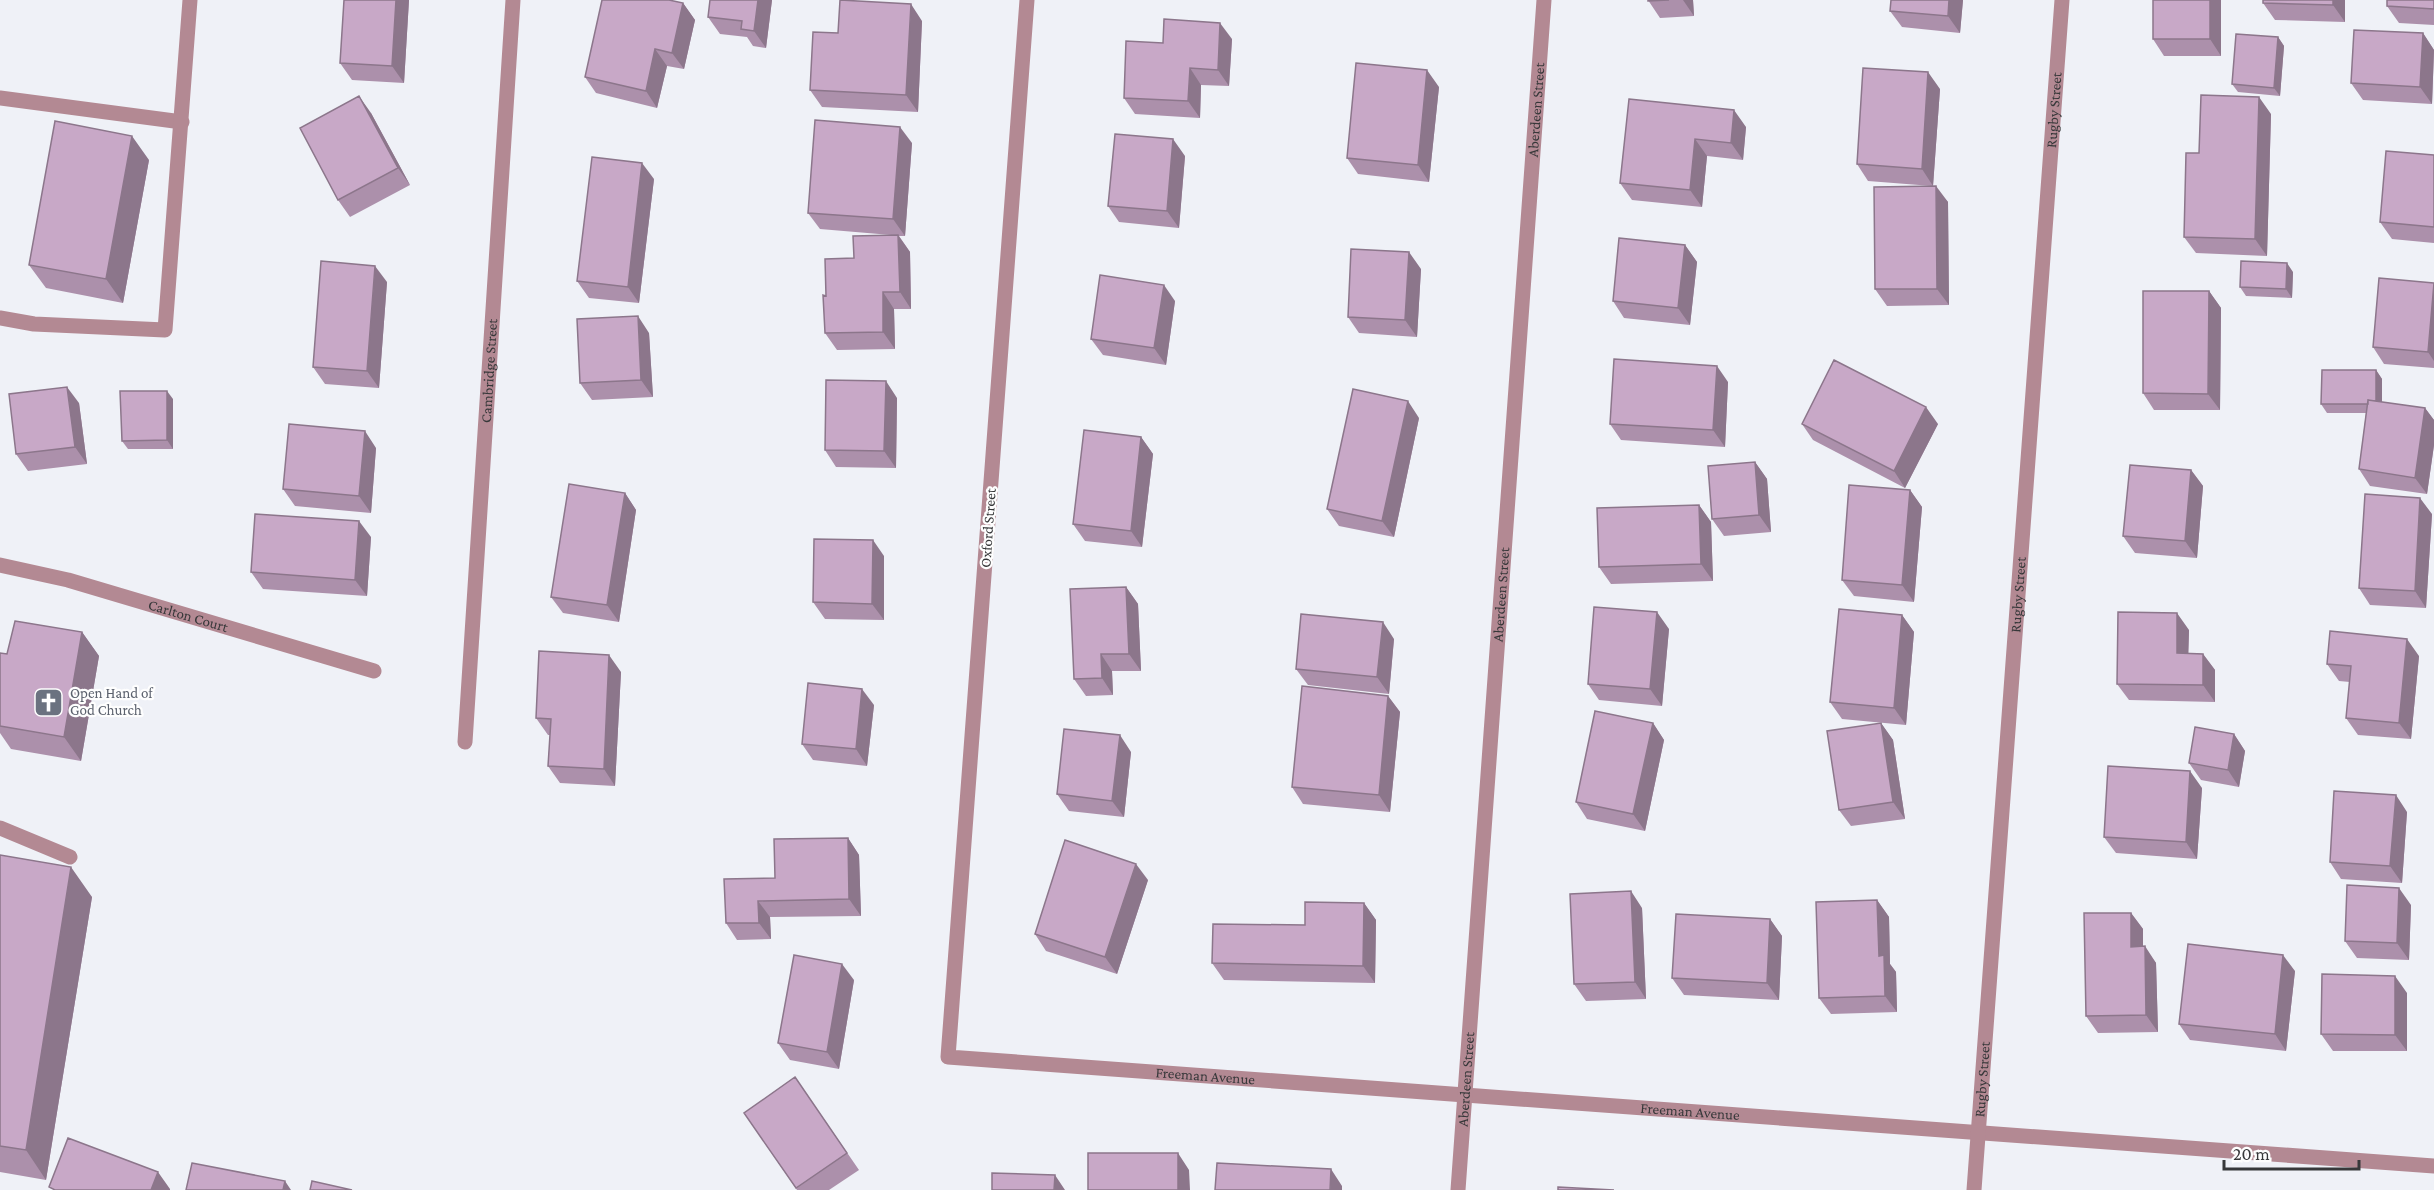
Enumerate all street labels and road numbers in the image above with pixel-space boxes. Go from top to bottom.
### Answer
street label: Aberdeen Street [1525,61,1548,158]
street label: Rugby Street [2043,70,2065,148]
street label: Cambridge Street [478,317,500,423]
street label: Oxford Street [977,487,999,568]
street label: Aberdeen Street [1490,546,1513,642]
street label: Rugby Street [2007,555,2029,633]
street label: Carlton Court [146,596,231,635]
street label: Aberdeen Street [1455,1030,1477,1127]
street label: Rugby Street [1971,1040,1993,1118]
street label: Freeman Avenue [1155,1064,1256,1088]
street label: Freeman Avenue [1640,1100,1741,1123]

